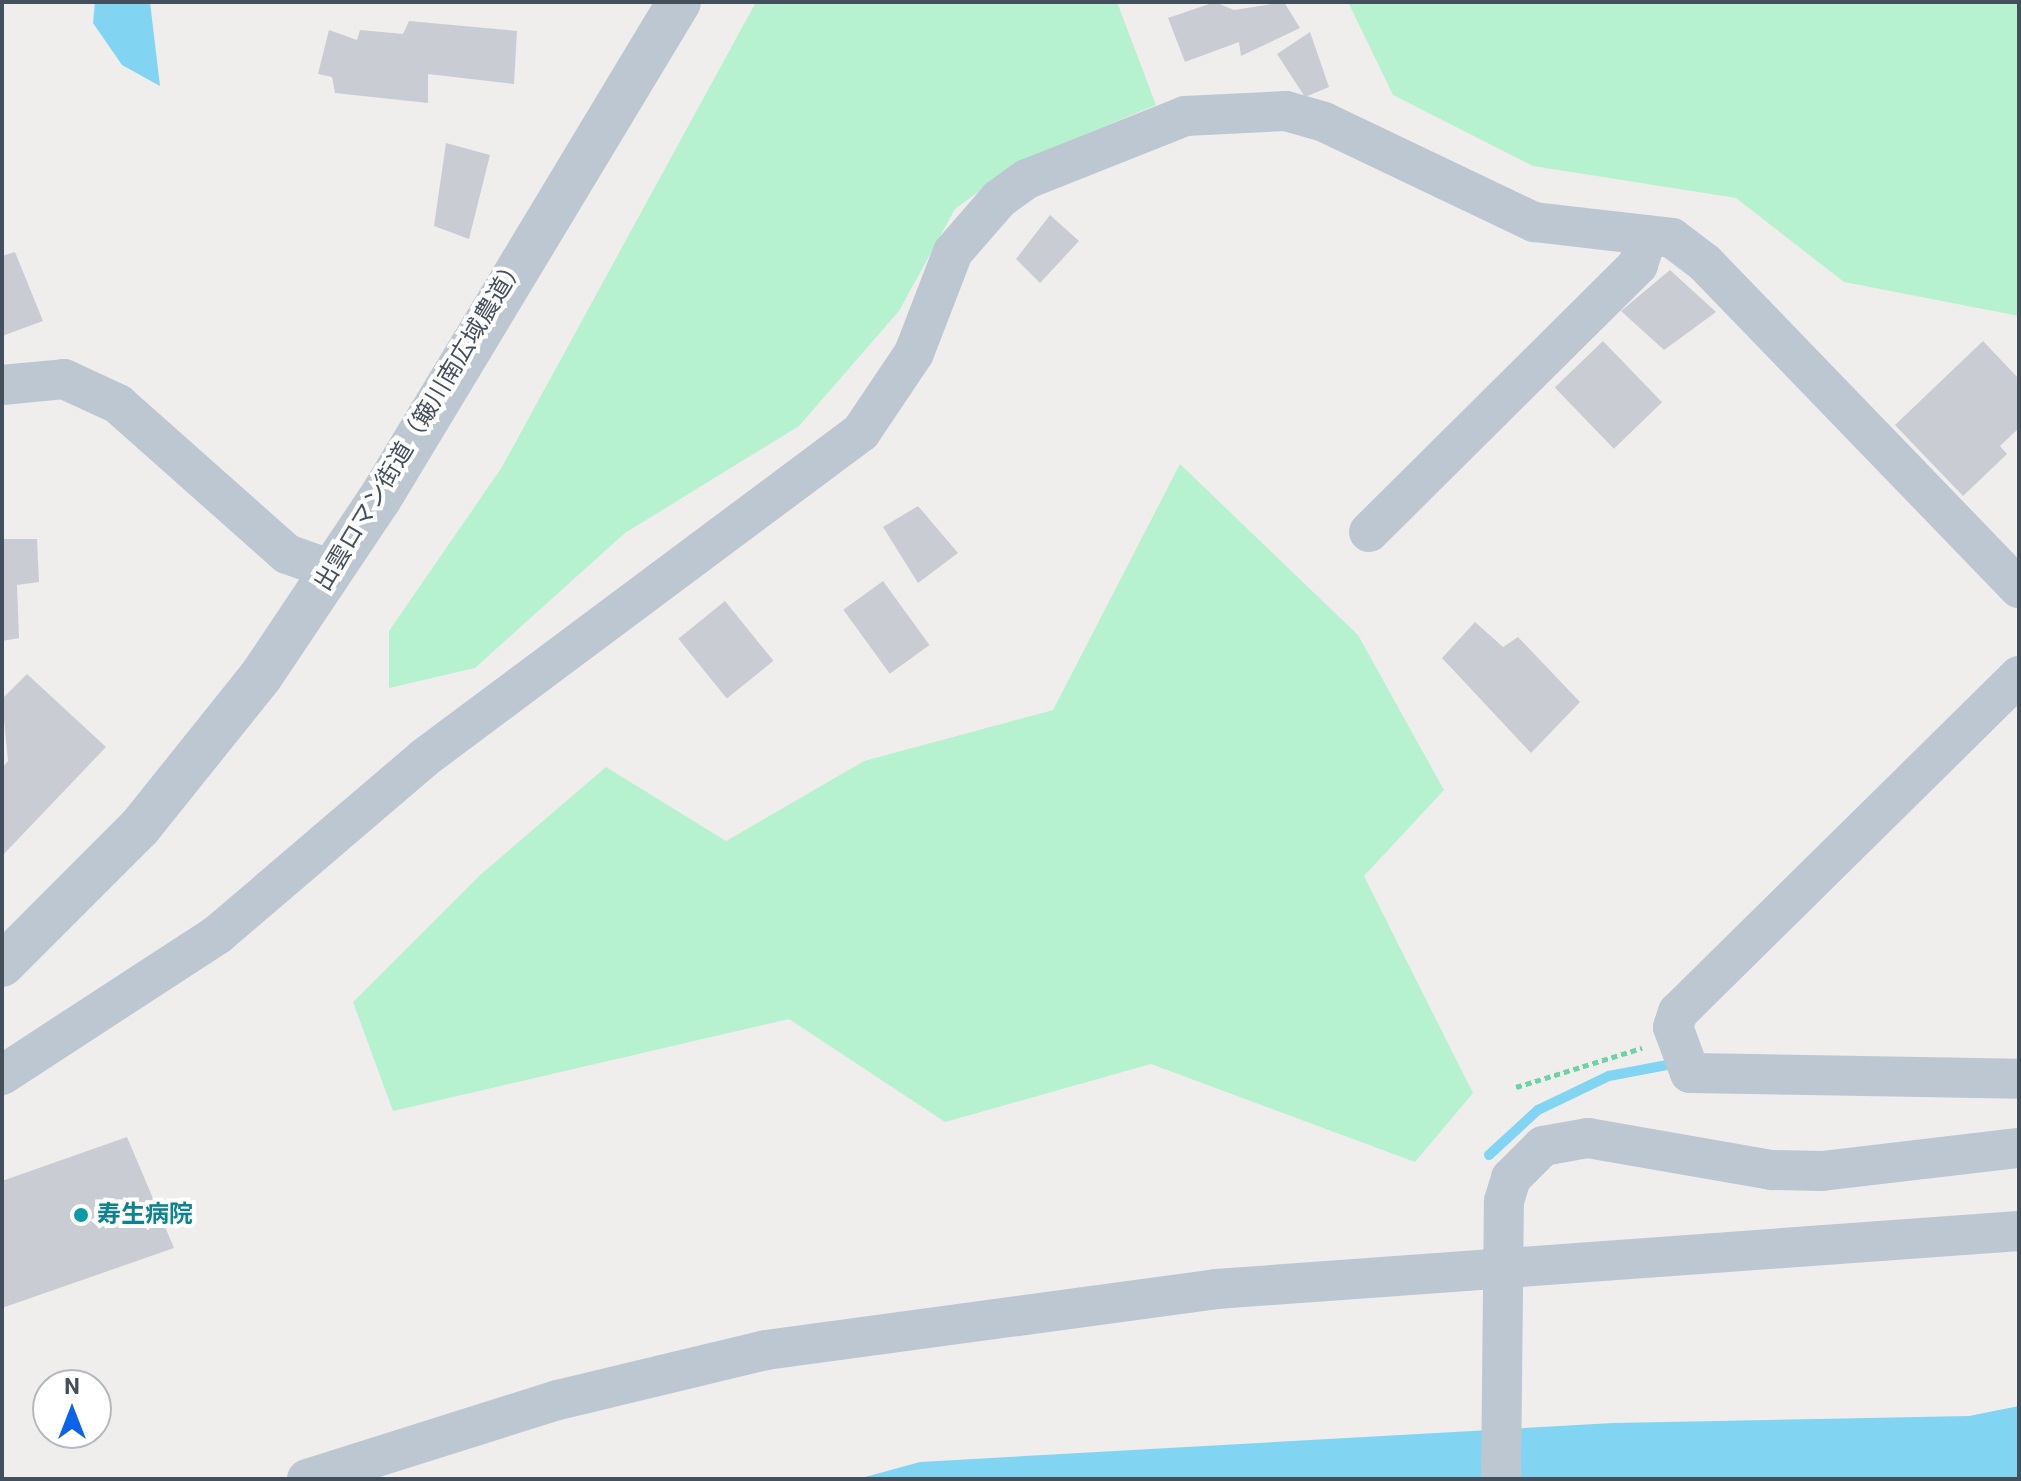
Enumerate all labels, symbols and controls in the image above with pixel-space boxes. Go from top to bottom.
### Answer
street label: 出雲ロマン街道（簸川南広域農道） [309,252,531,596]
place label: 寿生病院 [97,1201,193,1229]
marker: 寿生病院 [72,1206,90,1224]
north arrow [32,1369,112,1449]
text: N [64,1374,80,1399]

